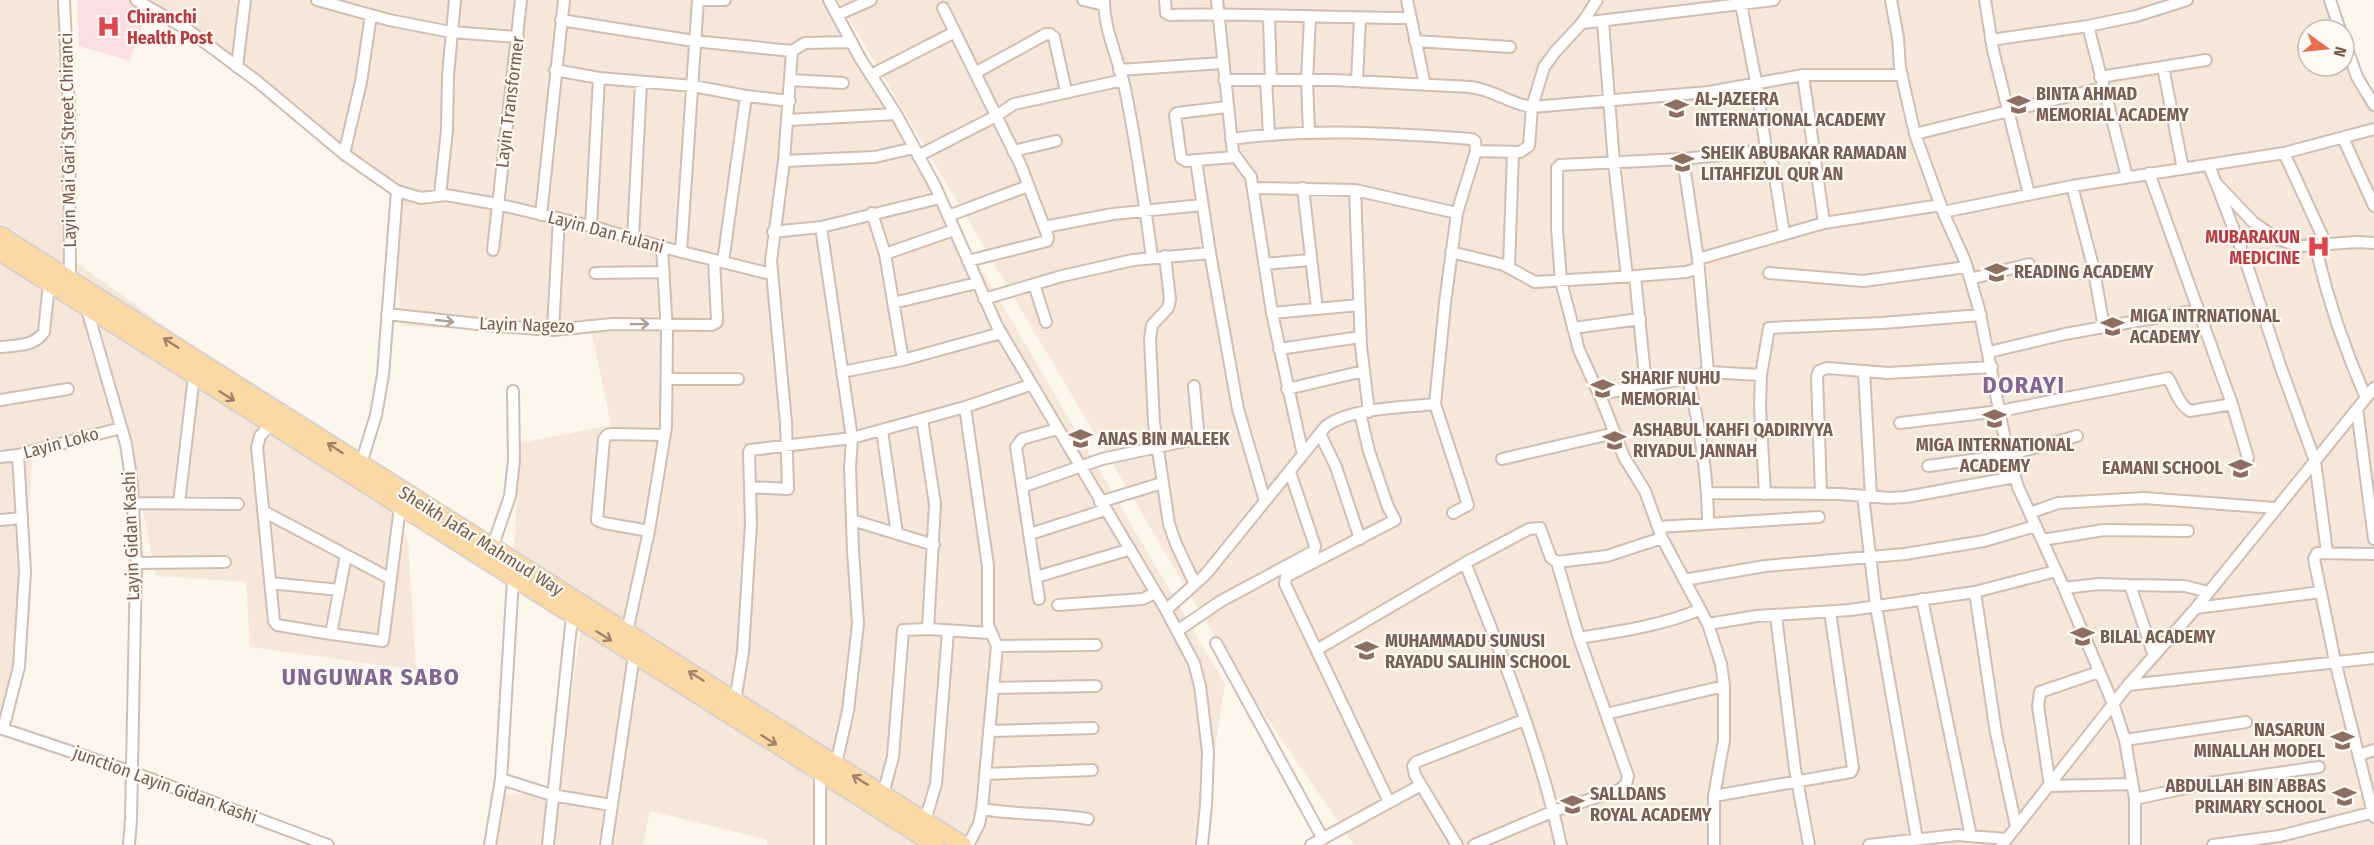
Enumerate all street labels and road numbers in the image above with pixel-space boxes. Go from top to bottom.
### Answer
street label: Layin Mai Gari Street Chiranci [55,32,81,248]
street label: Layin Transformer [491,34,529,169]
street label: Layin Dan Fulani [545,206,667,258]
street label: Layin Nagezo [479,312,575,338]
street label: Layin Loko [21,422,101,464]
street label: Layin Gidan Kashi [118,471,144,601]
street label: Sheikh Jafar Mahmud Way [395,481,567,601]
street label: junction Layin Gidan Kashi [69,741,260,829]

